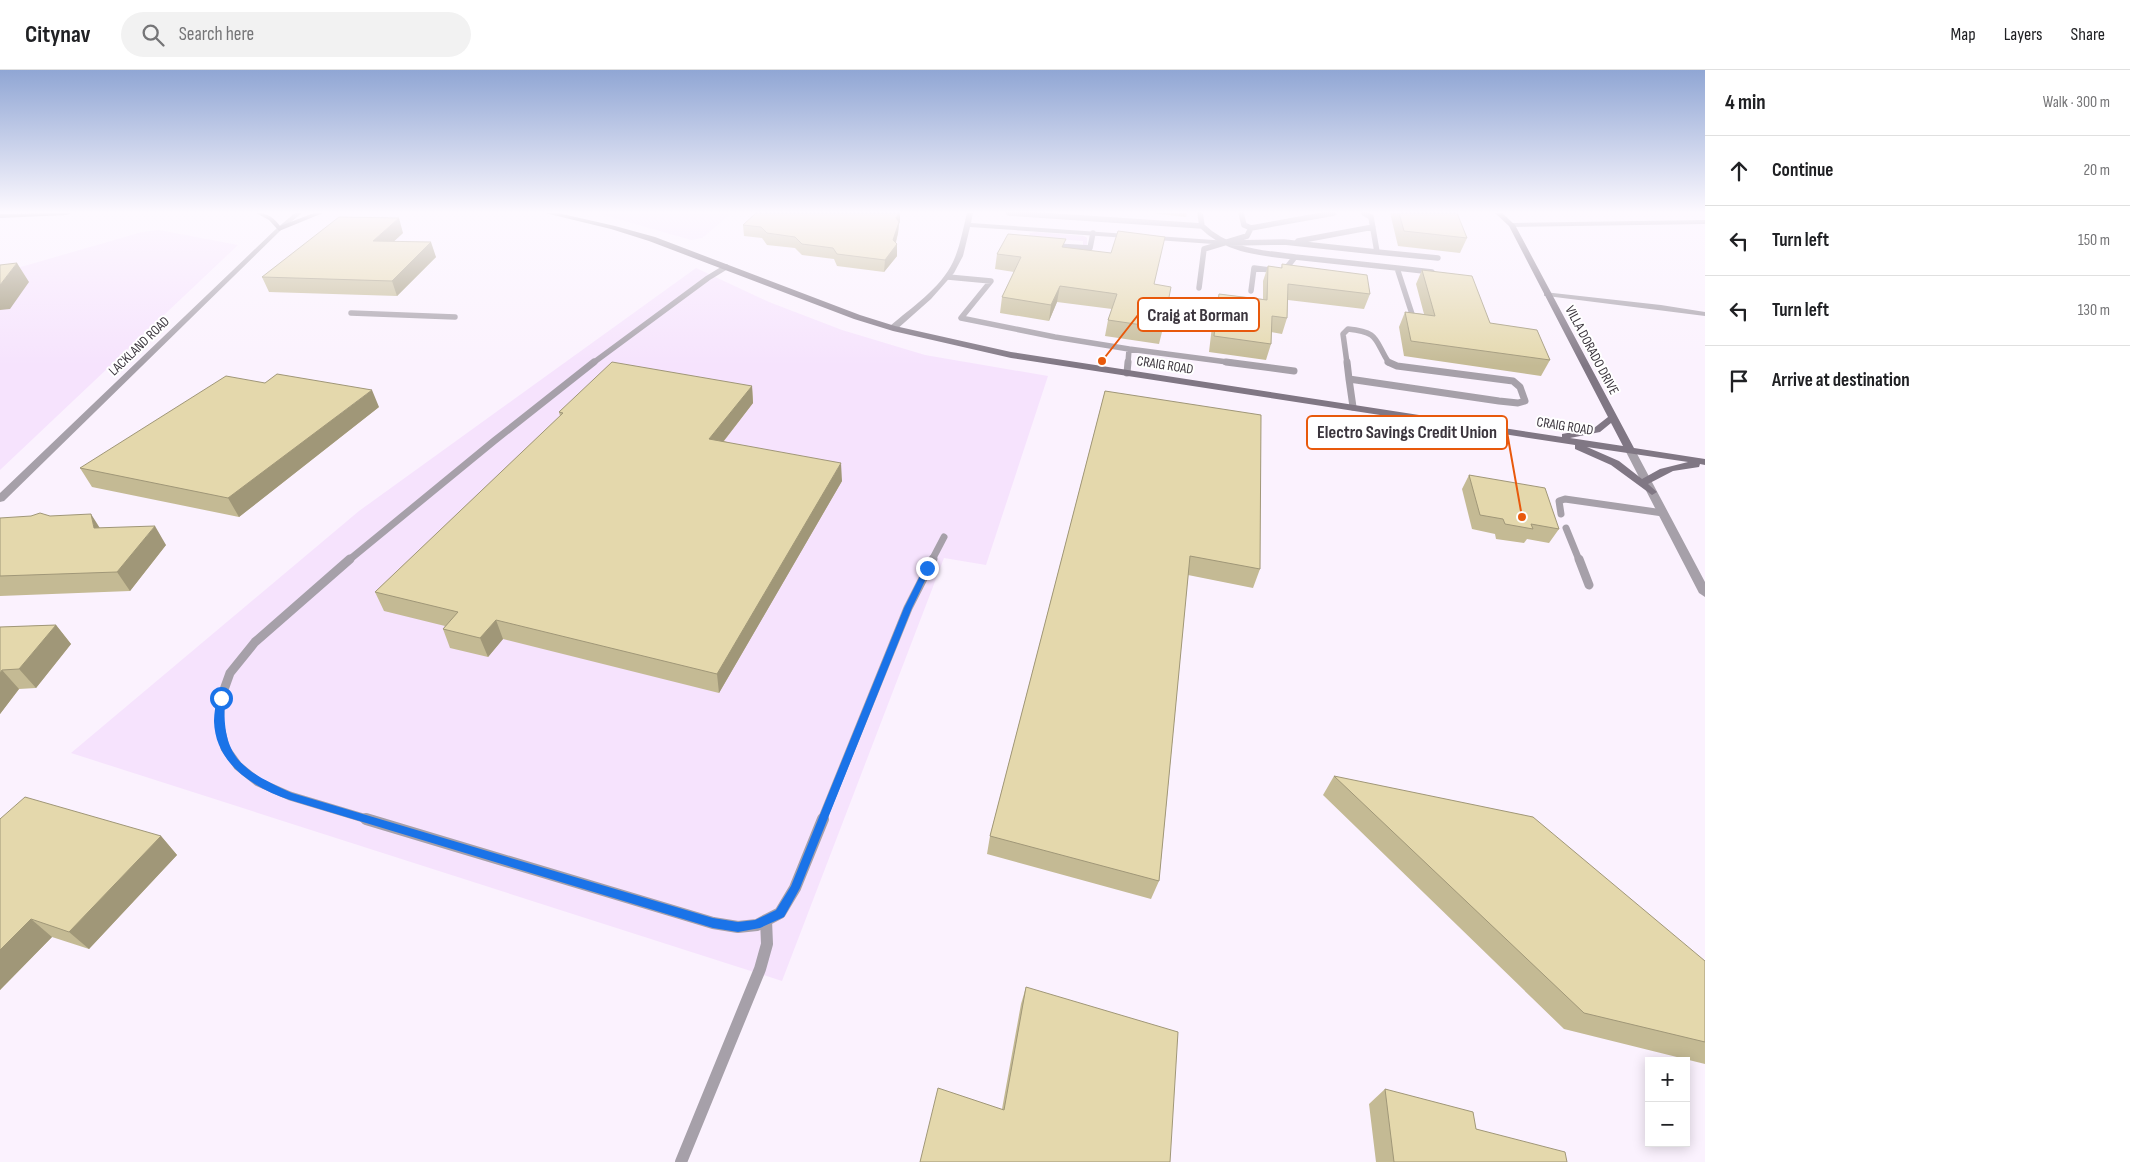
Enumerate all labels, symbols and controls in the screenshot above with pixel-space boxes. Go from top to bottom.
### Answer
search box [121,12,471,57]
text: Citynav [25,20,91,49]
icon: search [139,21,167,49]
text: Search here [179,23,254,46]
text: Map [1951,24,1976,45]
text: Layers [2004,24,2043,45]
text: Share [2071,24,2105,45]
text: 4 min [1725,90,1766,115]
text: Walk · 300 m [2043,93,2110,112]
icon: ahead [1725,157,1753,185]
text: Continue [1772,159,1833,182]
text: 20 m [2083,161,2110,180]
icon: left [1725,227,1753,255]
text: Turn left [1772,229,1829,252]
text: 150 m [2078,231,2110,250]
icon: left [1725,297,1753,325]
callout: Craig at Borman [1138,298,1259,331]
text: Turn left [1772,299,1829,322]
text: 130 m [2078,301,2110,320]
street label: VILLA DORADO DRIVE [1561,303,1623,398]
text: Craig at Borman [1147,305,1249,326]
street label: LACKLAND ROAD [105,313,173,379]
street label: CRAIG ROAD [1135,352,1195,378]
icon: arrive [1725,367,1753,395]
text: Arrive at destination [1772,369,1910,392]
street label: CRAIG ROAD [1535,413,1595,439]
callout: Electro Savings Credit Union [1307,416,1507,449]
text: Electro Savings Credit Union [1317,422,1497,443]
route end [916,557,939,580]
route start [210,687,233,710]
map controls [1645,1057,1690,1147]
button: + [1645,1057,1690,1102]
button: − [1645,1102,1690,1147]

